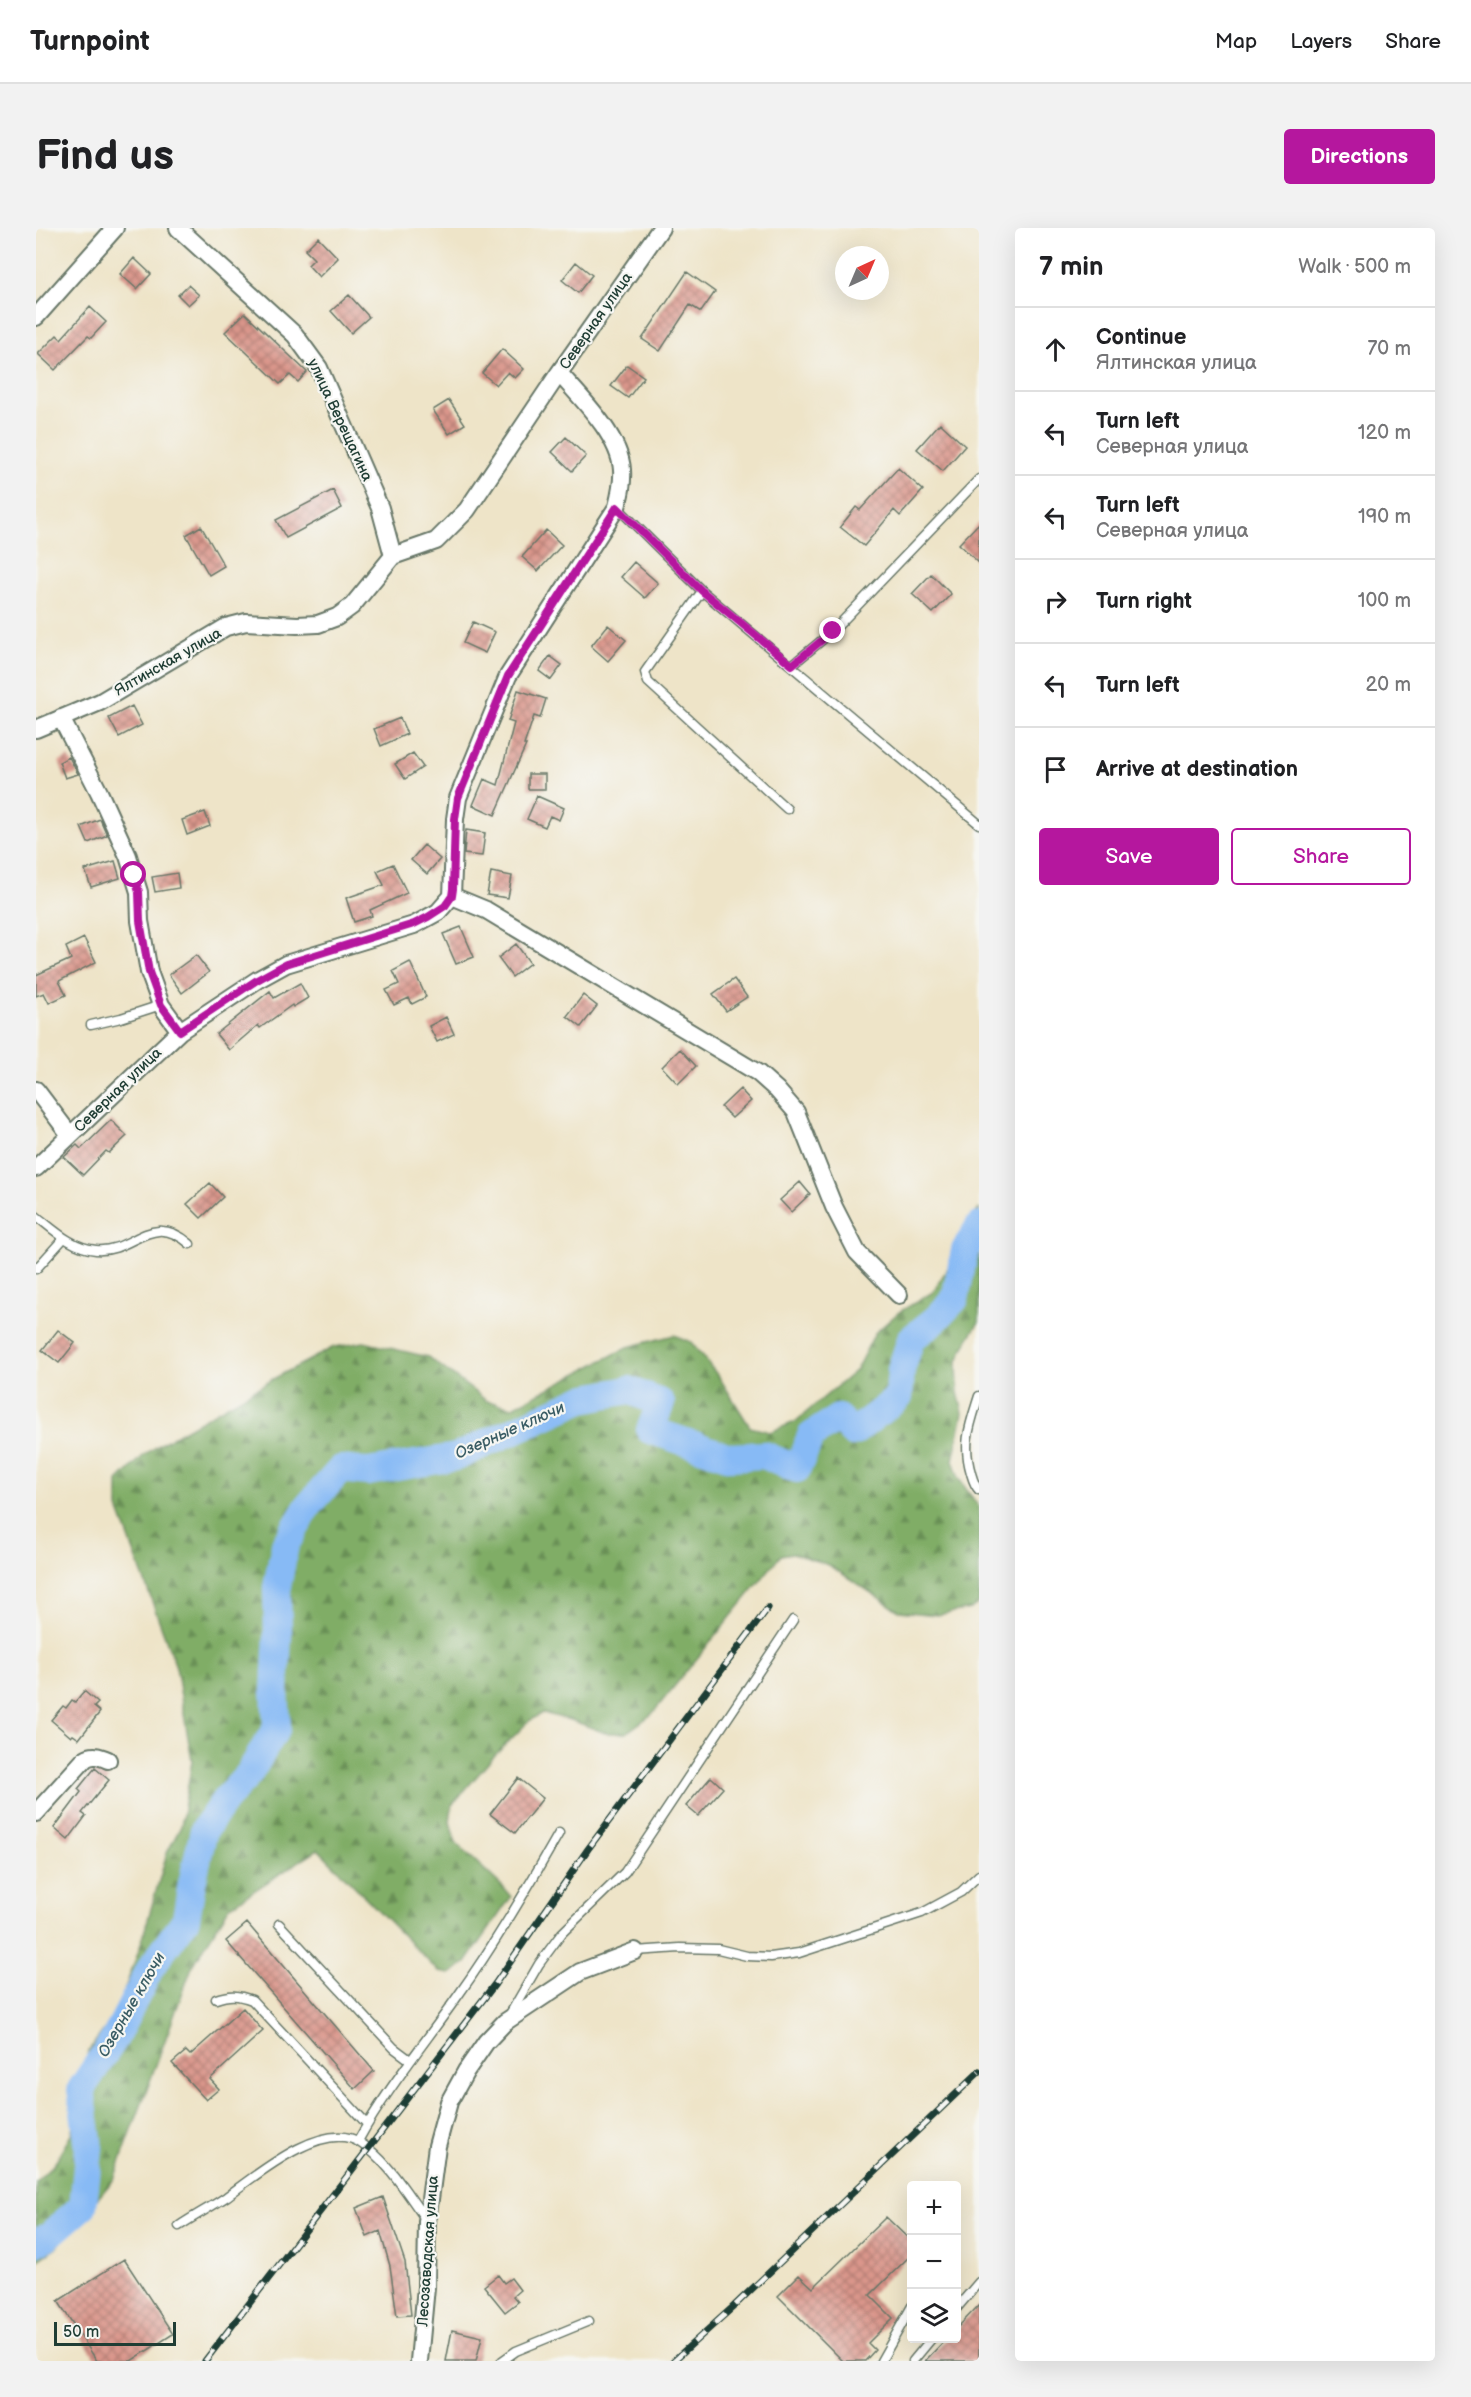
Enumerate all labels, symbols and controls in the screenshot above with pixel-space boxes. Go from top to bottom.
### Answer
text: Turnpoint [30,25,150,58]
text: Map [1215,29,1257,54]
text: Layers [1290,29,1352,54]
text: Share [1385,29,1441,54]
button: Directions [1284,129,1435,184]
text: Find us [36,131,174,182]
north arrow [835,246,889,300]
text: 7 min [1039,252,1103,283]
text: Walk · 500 m [1298,255,1411,279]
street label: Северная улица [555,269,637,373]
text: Continue [1096,324,1186,351]
icon: ahead [1039,333,1072,366]
text: 70 m [1367,337,1411,361]
text: Ялтинская улица [1096,351,1257,375]
street label: улица Верещагина [303,356,377,484]
text: Turn left [1096,408,1180,435]
icon: left [1039,417,1072,450]
text: 120 m [1358,421,1411,445]
text: Северная улица [1096,435,1249,459]
text: Turn left [1096,492,1180,519]
icon: left [1039,501,1072,534]
text: 190 m [1358,505,1411,529]
text: Северная улица [1096,519,1249,543]
icon: right [1039,585,1072,618]
text: Turn right [1096,588,1192,615]
text: 100 m [1358,589,1411,613]
route end [819,617,845,643]
street label: Ялтинская улица [111,624,225,700]
icon: left [1039,669,1072,702]
text: Turn left [1096,672,1180,699]
text: 20 m [1366,673,1411,697]
icon: arrive [1039,753,1072,786]
text: Arrive at destination [1096,756,1298,783]
button: Save [1039,828,1219,885]
button: Share [1231,828,1411,885]
route start [120,861,146,887]
street label: Северная улица [70,1043,166,1137]
water label: Озерные ключи [452,1398,568,1464]
water label: Озерные ключи [94,1949,170,2061]
street label: Лесозаводская улица [413,2175,443,2328]
map controls [907,2181,961,2343]
button: + [907,2181,961,2235]
button: − [907,2235,961,2289]
button: layers [907,2289,961,2343]
scale bar [54,2319,176,2346]
text: 50 m [63,2323,99,2342]

